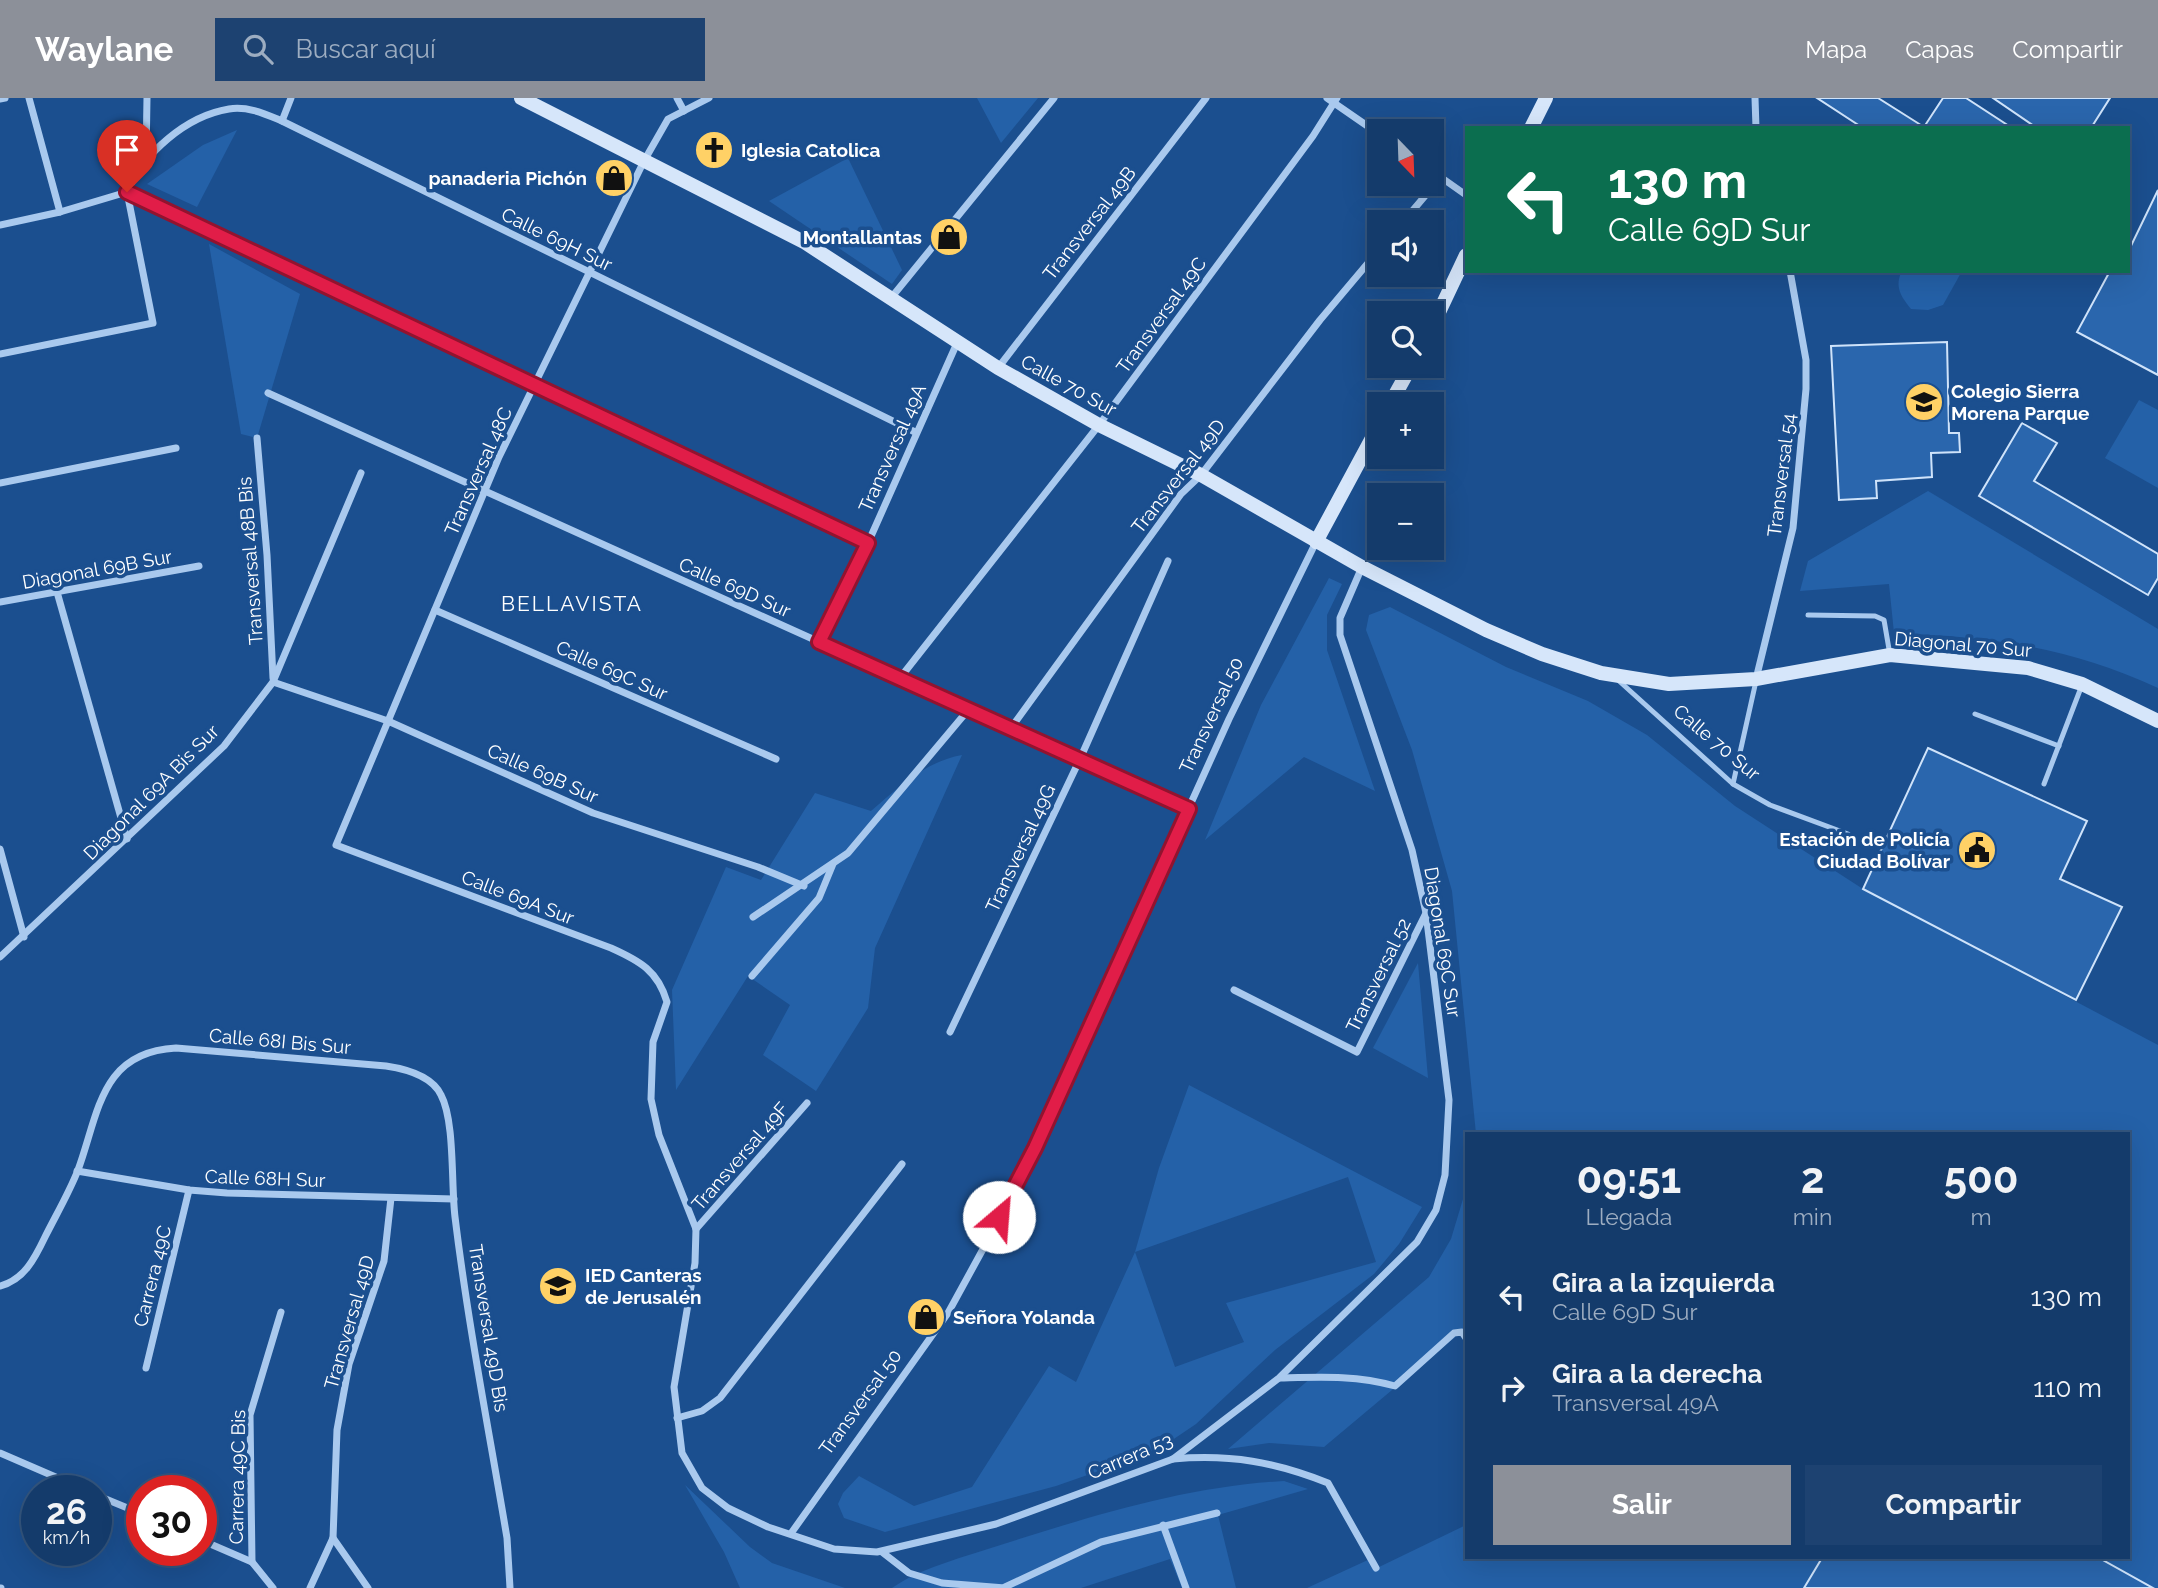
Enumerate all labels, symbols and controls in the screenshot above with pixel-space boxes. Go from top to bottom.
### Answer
search box [215,18,705,81]
text: Waylane [35,30,173,69]
icon: search [239,30,277,68]
text: Buscar aquí [295,34,436,64]
text: Mapa [1805,35,1867,64]
text: Capas [1905,35,1974,64]
text: Compartir [2012,35,2123,64]
north arrow [1367,119,1444,196]
map controls [1367,119,1444,560]
pin [97,120,157,192]
church icon: Iglesia Catolica [693,129,735,171]
icon: arrive [108,131,146,169]
place label: Iglesia Catolica [741,139,881,161]
text: 130 m [1608,152,1747,209]
icon: left [1493,154,1584,245]
shop icon: panaderia Pichón [593,157,635,199]
street label: Transversal 49B [1038,162,1140,284]
place label: panaderia Pichón [429,167,587,189]
street label: Calle 69H Sur [498,203,616,275]
button: sound [1367,210,1444,287]
text: Calle 69D Sur [1608,211,1811,248]
shop icon: Montallantas [928,216,970,258]
place label: Montallantas [803,226,922,248]
street label: Transversal 49C [1112,253,1210,377]
button: search [1367,301,1444,378]
street label: Calle 70 Sur [1017,350,1121,420]
street label: Transversal 49A [854,380,930,515]
place label: Colegio Sierra Morena Parque [1951,380,2089,424]
school or university icon: Colegio Sierra Morena Parque [1903,381,1945,423]
button: + [1367,392,1444,469]
street label: Transversal 48C [440,403,516,539]
street label: Transversal 54 [1763,412,1799,538]
street label: Transversal 49D [1127,415,1229,537]
street label: Transversal 48B Bis [233,476,267,646]
button: − [1367,483,1444,560]
street label: Diagonal 69B Sur [20,545,174,593]
street label: Calle 69D Sur [676,552,795,622]
district label: BELLAVISTA [501,591,643,616]
street label: Diagonal 70 Sur [1893,627,2033,661]
street label: Calle 69C Sur [553,636,671,705]
street label: Transversal 50 [1175,653,1247,777]
street label: Calle 70 Sur [1669,700,1765,785]
street label: Diagonal 69A Bis Sur [79,720,223,864]
street label: Calle 69B Sur [484,739,602,807]
street label: Transversal 49G [981,781,1059,915]
place label: Estación de Policía Ciudad Bolívar [1779,828,1951,872]
public building icon: Estación de Policía Ciudad Bolívar [1956,829,1998,871]
street label: Calle 69A Sur [459,865,578,929]
street label: Diagonal 69C Sur [1420,865,1466,1019]
street label: Transversal 52 [1341,915,1415,1035]
street label: Calle 68I Bis Sur [208,1024,352,1058]
street label: Transversal 49F [687,1097,793,1215]
text: 09:51 [1576,1154,1681,1203]
text: 2 [1801,1154,1824,1203]
text: 500 [1944,1154,2019,1203]
street label: Calle 68H Sur [204,1165,326,1191]
position arrow [962,1180,1036,1254]
text: Llegada [1585,1203,1672,1230]
text: min [1793,1203,1832,1230]
text: m [1971,1203,1992,1230]
street label: Carrera 49C [129,1223,175,1329]
street label: Transversal 49D Bis [465,1243,513,1413]
street label: Transversal 49D [319,1252,379,1392]
place label: IED Canteras de Jerusalén [585,1264,702,1308]
school or university icon: IED Canteras de Jerusalén [537,1265,579,1307]
text: Gira a la izquierda [1552,1268,1775,1298]
icon: left [1493,1278,1531,1316]
text: 130 m [2031,1282,2102,1312]
shop icon: Señora Yolanda [905,1296,947,1338]
text: Calle 69D Sur [1552,1298,1698,1325]
place label: Señora Yolanda [953,1306,1095,1328]
street label: Transversal 50 [814,1345,906,1459]
text: Gira a la derecha [1552,1359,1762,1389]
icon: right [1493,1369,1531,1407]
text: 110 m [2033,1373,2102,1403]
text: Transversal 49A [1552,1389,1719,1416]
street label: Carrera 49C Bis [225,1409,249,1545]
street label: Carrera 53 [1084,1428,1176,1484]
button: Salir [1493,1465,1791,1545]
button: Compartir [1805,1465,2102,1545]
speed limit sign: 30 [126,1475,217,1566]
text: 26 [46,1491,87,1532]
text: km/h [43,1527,90,1548]

